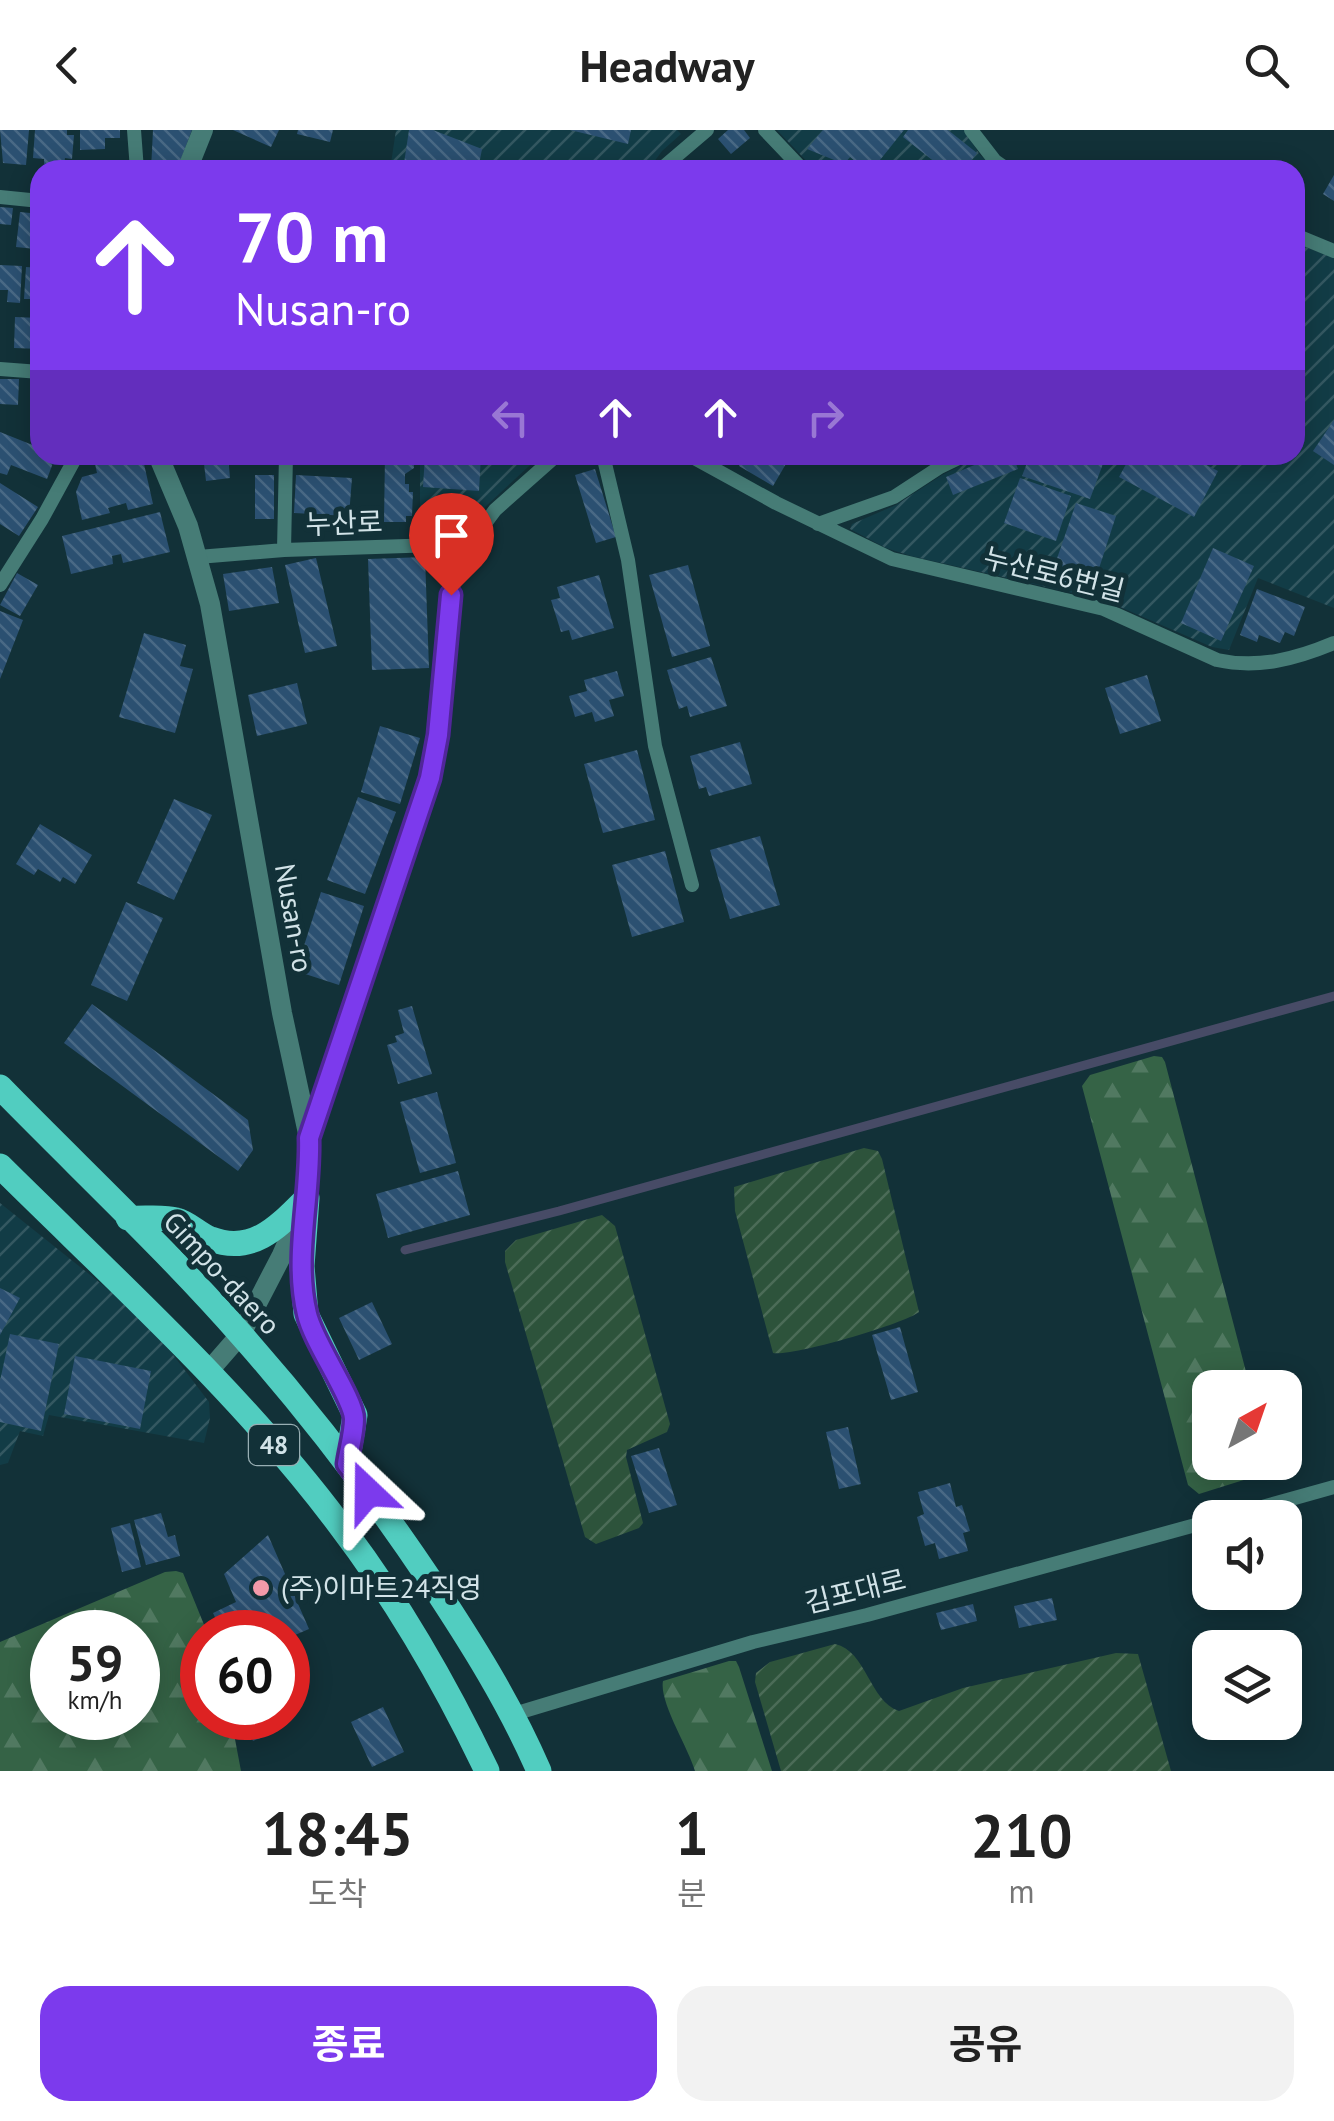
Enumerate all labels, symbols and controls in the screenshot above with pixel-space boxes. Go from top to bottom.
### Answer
text: Headway [579,36,755,94]
icon: back [40,38,95,93]
icon: search [1239,38,1294,93]
text: 70 m [235,191,388,281]
icon: ahead [70,200,200,330]
text: Nusan-ro [235,279,411,337]
icon: left [483,390,538,445]
icon: ahead [588,390,643,445]
icon: ahead [693,390,748,445]
icon: right [798,390,853,445]
pin [409,493,494,596]
street label: 누산로 [305,503,383,542]
icon: arrive [424,508,479,563]
street label: 누산로6번길 [980,538,1128,609]
street label: Nusan-ro [267,861,322,975]
street label: Gimpo-daero [156,1203,289,1342]
north arrow [1192,1370,1302,1480]
map controls [1192,1370,1302,1740]
road number: 48 [249,1425,299,1465]
position arrow [316,1440,420,1544]
button: sound [1192,1500,1302,1610]
street label: 김포대로 [800,1560,909,1621]
place label: (주)이마트24직영 [281,1569,482,1606]
marker: (주)이마트24직영 [250,1577,272,1599]
speed limit sign: 60 [180,1610,310,1740]
text: 59 [67,1630,123,1695]
button: layers [1192,1630,1302,1740]
text: km/h [68,1684,122,1716]
text: 18:45 [261,1794,414,1872]
text: 1 [675,1794,709,1872]
text: 210 [970,1796,1073,1874]
text: m [1009,1870,1035,1912]
text: 도착 [308,1872,367,1914]
text: 분 [677,1872,707,1914]
button: 종료 [40,1986,657,2101]
button: 공유 [677,1986,1294,2101]

